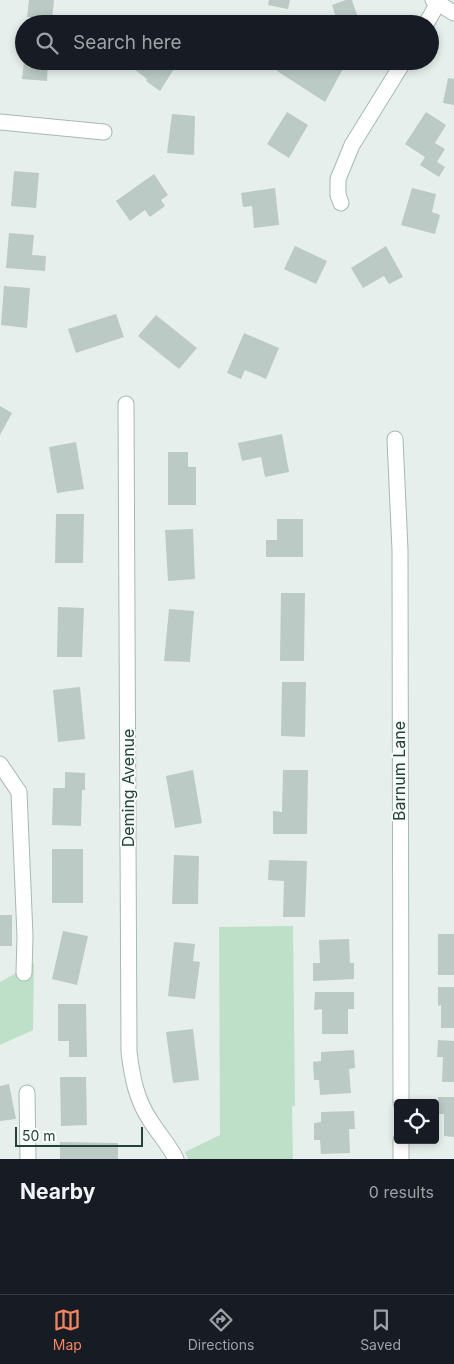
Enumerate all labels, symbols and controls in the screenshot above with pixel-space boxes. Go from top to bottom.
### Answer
search box [15,15,439,70]
icon: search [33,29,61,57]
text: Search here [73,31,182,54]
street label: Barnum Lane [389,721,409,821]
street label: Deming Avenue [118,729,138,847]
map controls [394,1099,439,1144]
button: locate [394,1099,439,1144]
scale bar [15,1124,142,1147]
text: 50 m [22,1127,56,1144]
text: Nearby [20,1179,95,1204]
text: 0 results [369,1182,434,1202]
tab: Map [53,1306,82,1353]
tab: Directions [188,1306,254,1353]
tab: Saved [360,1306,401,1353]

